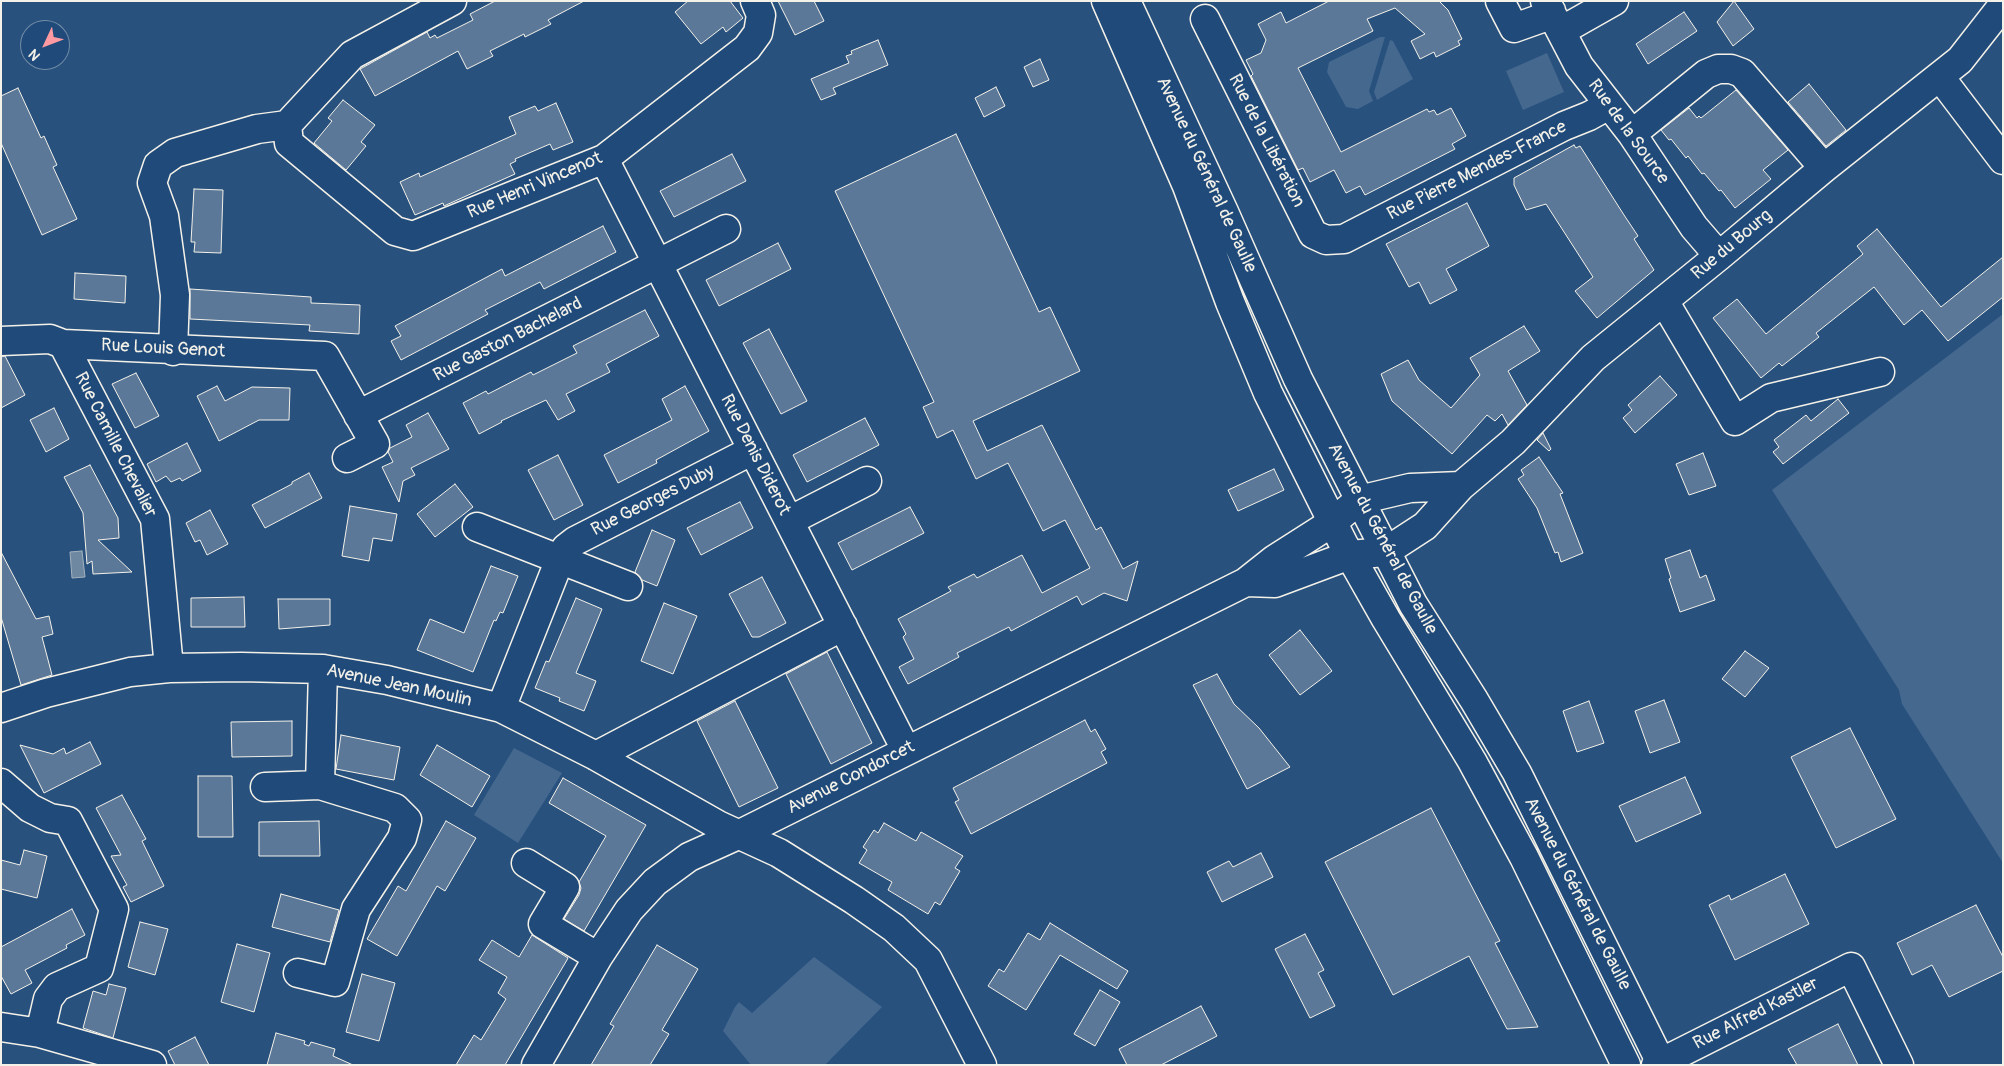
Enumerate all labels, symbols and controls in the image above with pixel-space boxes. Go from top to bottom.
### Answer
north arrow [20,20,70,70]
text: N [25,46,44,64]
street label: Rue de la Libération [1223,71,1309,211]
street label: Avenue du Général de Gaulle [1151,74,1261,276]
street label: Rue de la Source [1583,75,1673,189]
street label: Rue Pierre Mendes-France [1384,116,1570,226]
street label: Rue Henri Vincenot [464,148,606,224]
street label: Rue du Bourg [1687,205,1777,285]
street label: Rue Gaston Bachelard [430,293,586,387]
street label: Rue Louis Genot [100,335,226,363]
street label: Rue Camille Chevalier [69,369,161,521]
street label: Rue Denis Diderot [715,391,795,519]
street label: Avenue du Général de Gaulle [1322,440,1442,638]
street label: Rue Georges Duby [588,461,718,541]
street label: Avenue Jean Moulin [324,660,474,712]
street label: Avenue Condorcet [784,737,918,819]
street label: Avenue du Général de Gaulle [1519,794,1635,994]
street label: Rue Alfred Kastler [1690,973,1822,1055]

